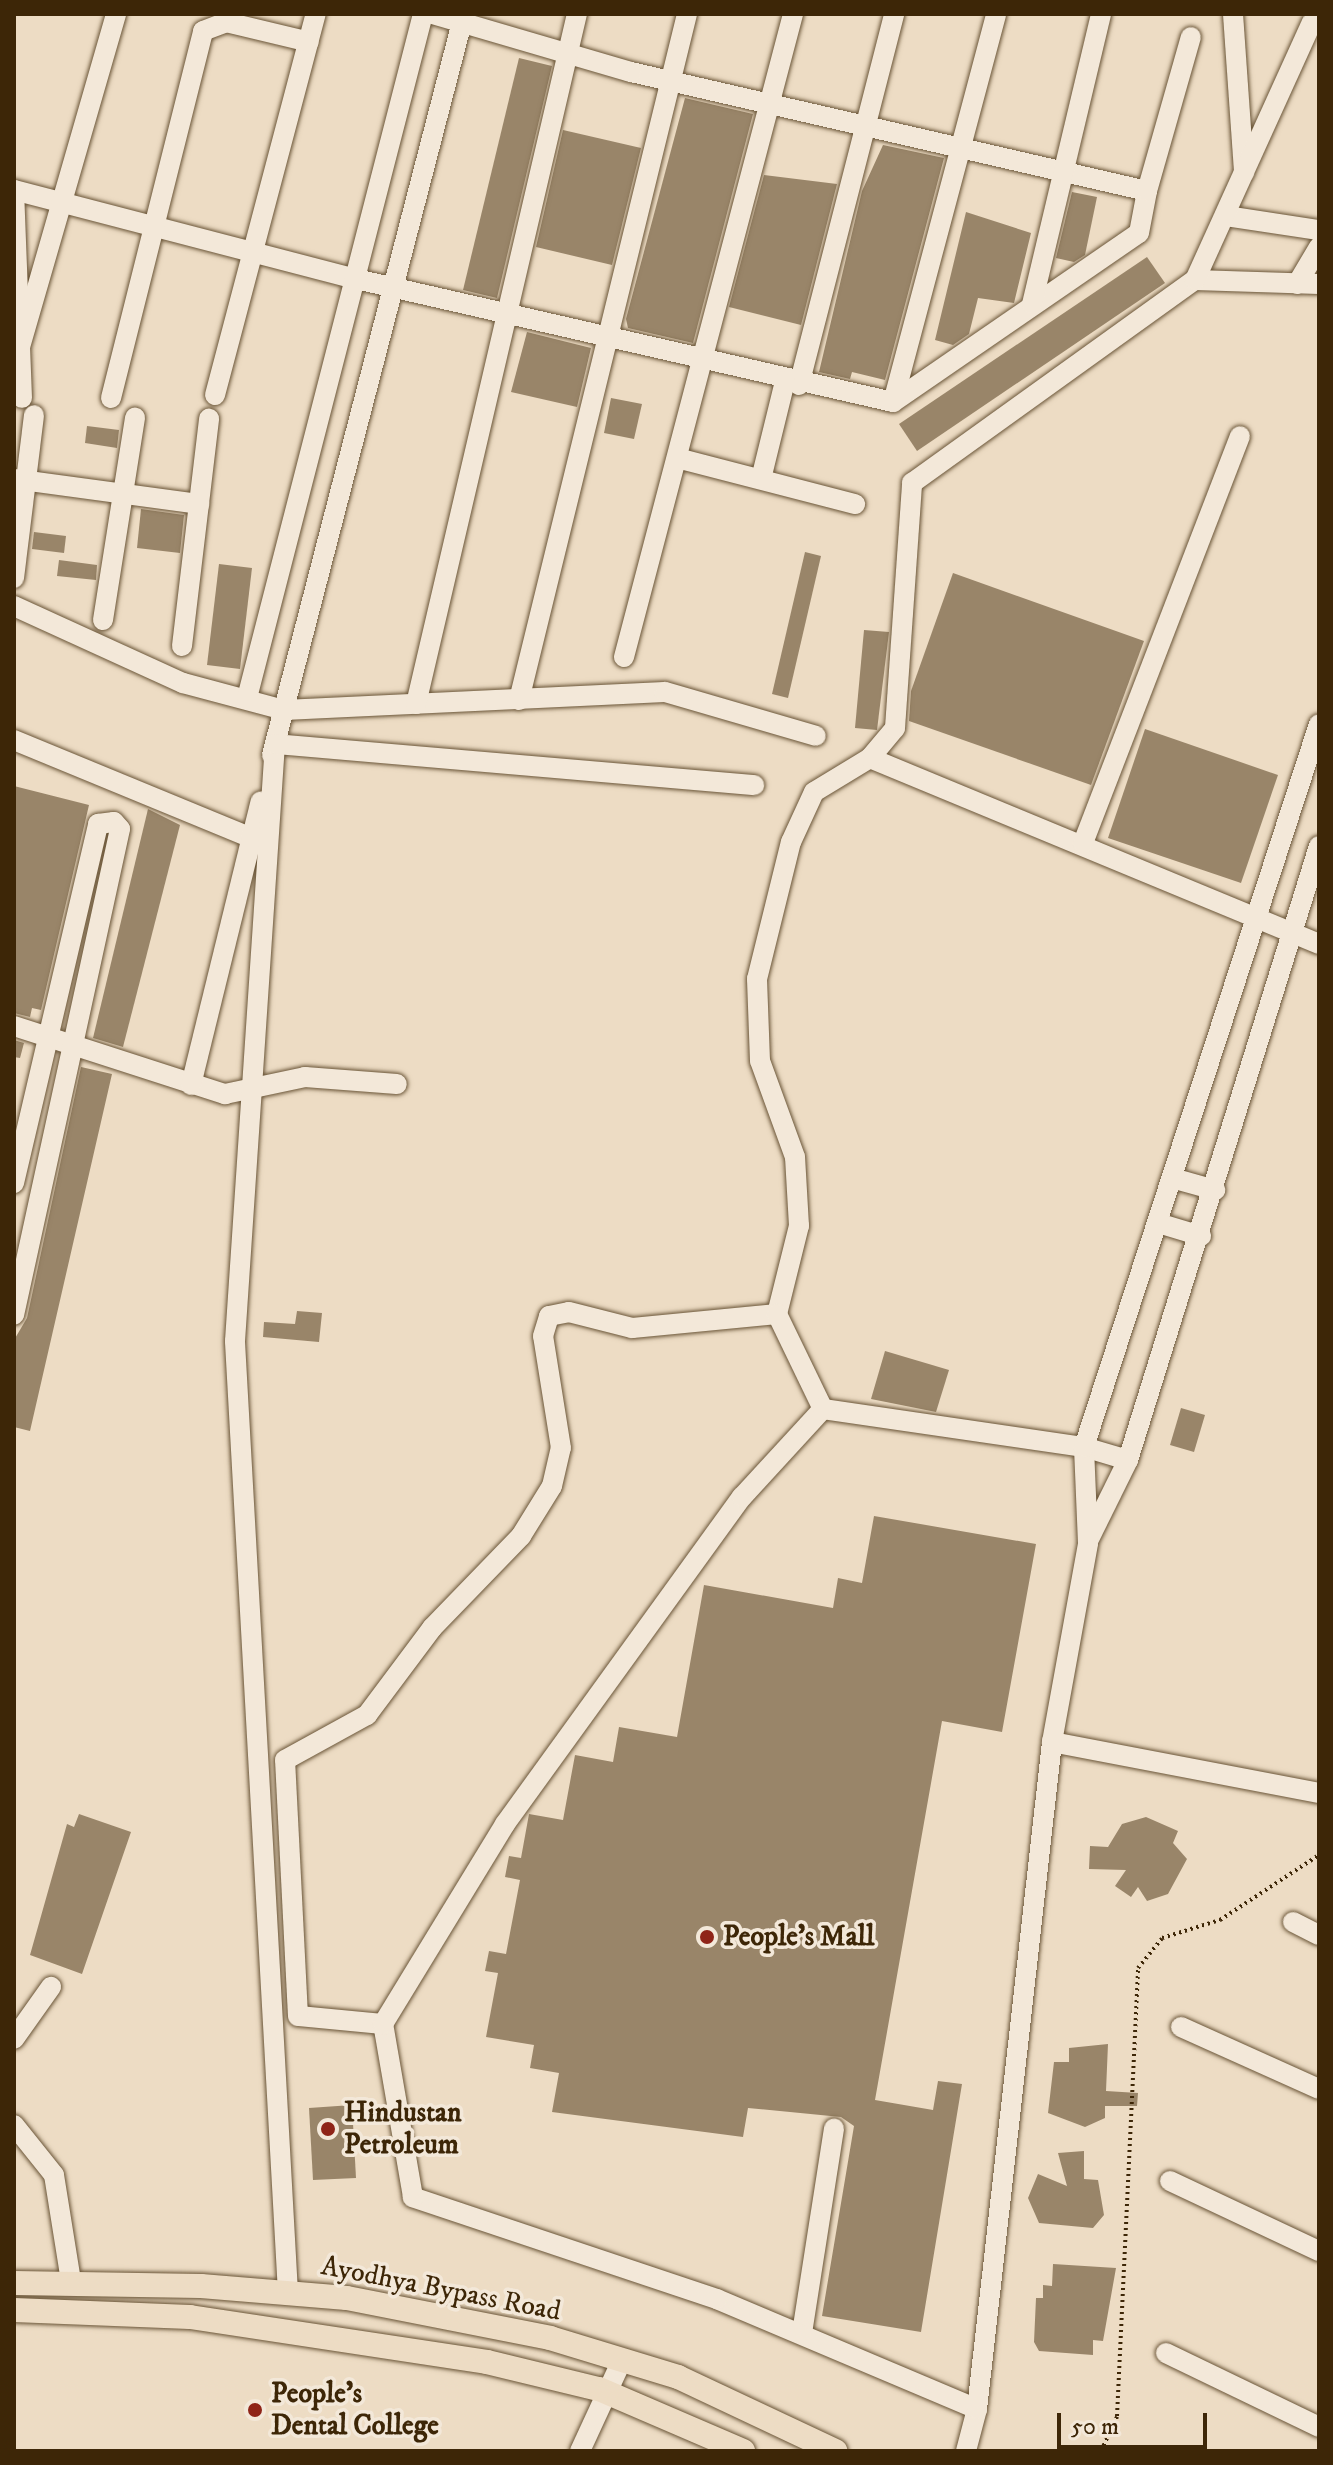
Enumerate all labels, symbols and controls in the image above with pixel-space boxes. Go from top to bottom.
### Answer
place label: People's Mall [723,1920,874,1954]
marker: People's Mall [698,1928,716,1946]
place label: Hindustan Petroleum [344,2096,462,2162]
marker: Hindustan Petroleum [319,2120,337,2138]
street label: Ayodhya Bypass Road [318,2249,564,2329]
place label: People's Dental College [271,2377,439,2443]
scale bar [1061,2397,1211,2447]
marker: People's Dental College [246,2401,264,2419]
text: 50 m [1071,2412,1119,2442]

